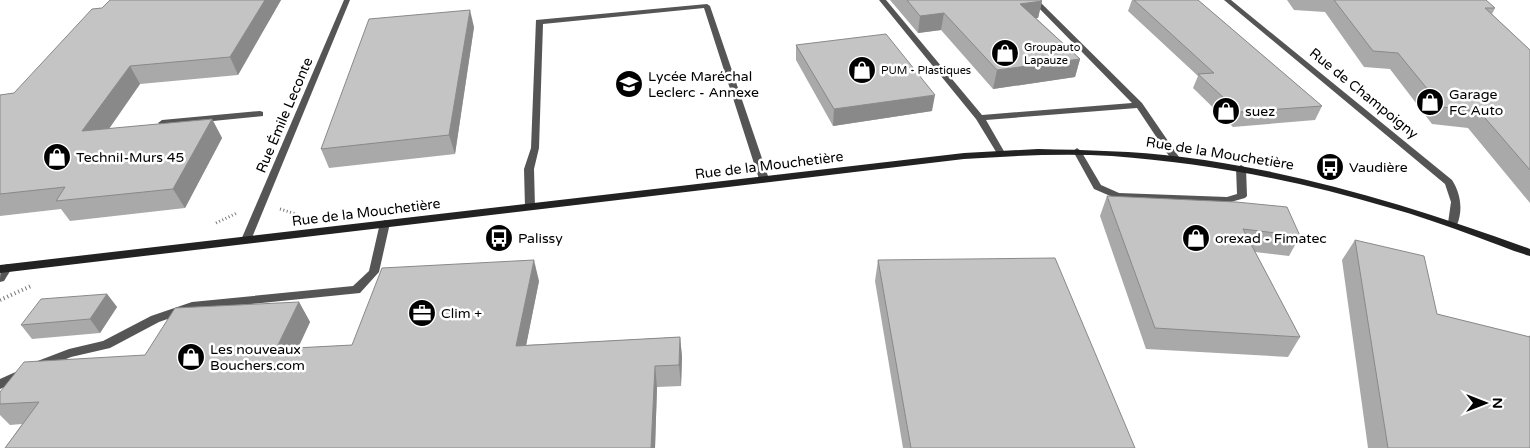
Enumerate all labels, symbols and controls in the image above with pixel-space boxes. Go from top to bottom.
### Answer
shop icon: Groupauto Lapauze [990,38,1020,68]
place label: Groupauto Lapauze [1024,41,1081,67]
street label: Rue de Champoigny [1306,44,1422,143]
street label: Rue Émile Leconte [252,55,316,175]
shop icon: PUM - Plastiques [847,55,877,85]
place label: PUM - Plastiques [881,64,971,77]
place label: Lycée Maréchal Leclerc - Annexe [648,68,759,101]
school or university icon: Lycée Maréchal Leclerc - Annexe [614,69,644,99]
place label: Garage FC Auto [1449,86,1503,119]
shop icon: Garage FC Auto [1415,87,1445,117]
shop icon: suez [1211,96,1241,126]
place label: suez [1245,103,1275,120]
street label: Rue de la Mouchetière [1145,133,1295,174]
shop icon: TechniI-Murs 45 [42,142,72,172]
street label: Rue de la Mouchetière [694,148,844,183]
place label: TechniI-Murs 45 [76,149,184,166]
bus stop icon: Vaudière [1315,152,1345,182]
place label: Vaudière [1349,159,1408,176]
street label: Rue de la Mouchetière [291,195,441,230]
bus stop icon: Palissy [484,223,514,253]
shop icon: orexad - Fimatec [1181,223,1211,253]
place label: Palissy [518,230,563,247]
place label: orexad - Fimatec [1215,230,1327,247]
office icon: Clim + [407,298,437,328]
place label: Clim + [441,305,482,322]
place label: Les nouveaux Bouchers.com [210,341,305,374]
shop icon: Les nouveaux Bouchers.com [176,342,206,372]
north arrow [1460,378,1510,428]
text: N [1489,397,1506,409]

